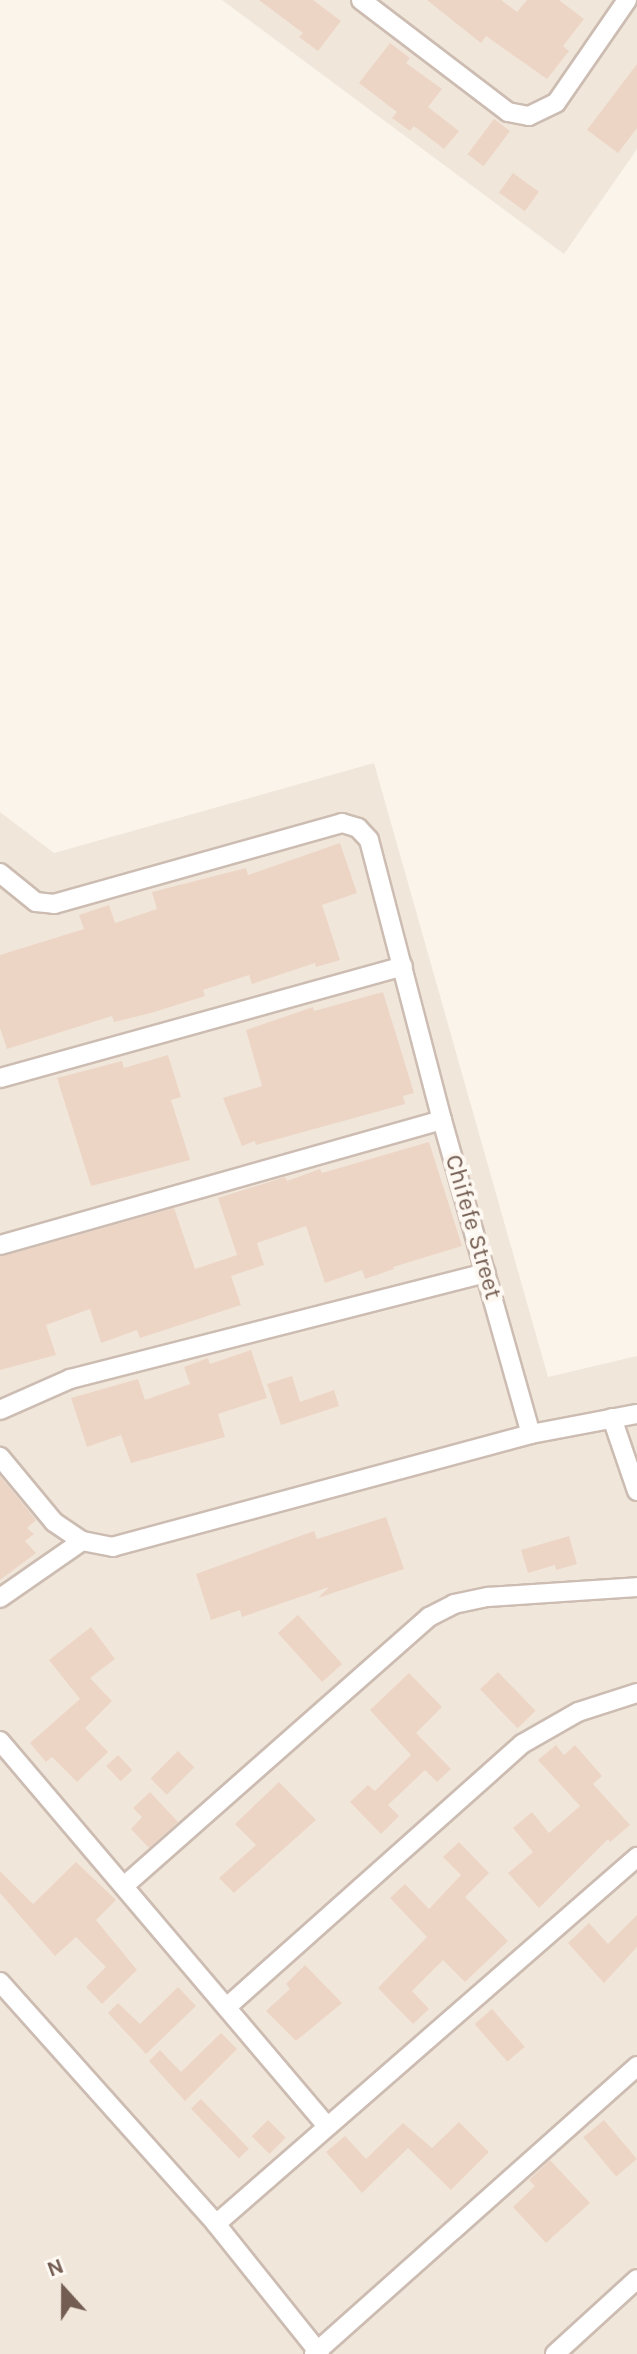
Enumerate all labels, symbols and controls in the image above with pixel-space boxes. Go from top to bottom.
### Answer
street label: Chifefe Street [439,1151,507,1303]
north arrow [24,2250,104,2330]
text: N [43,2253,67,2283]

